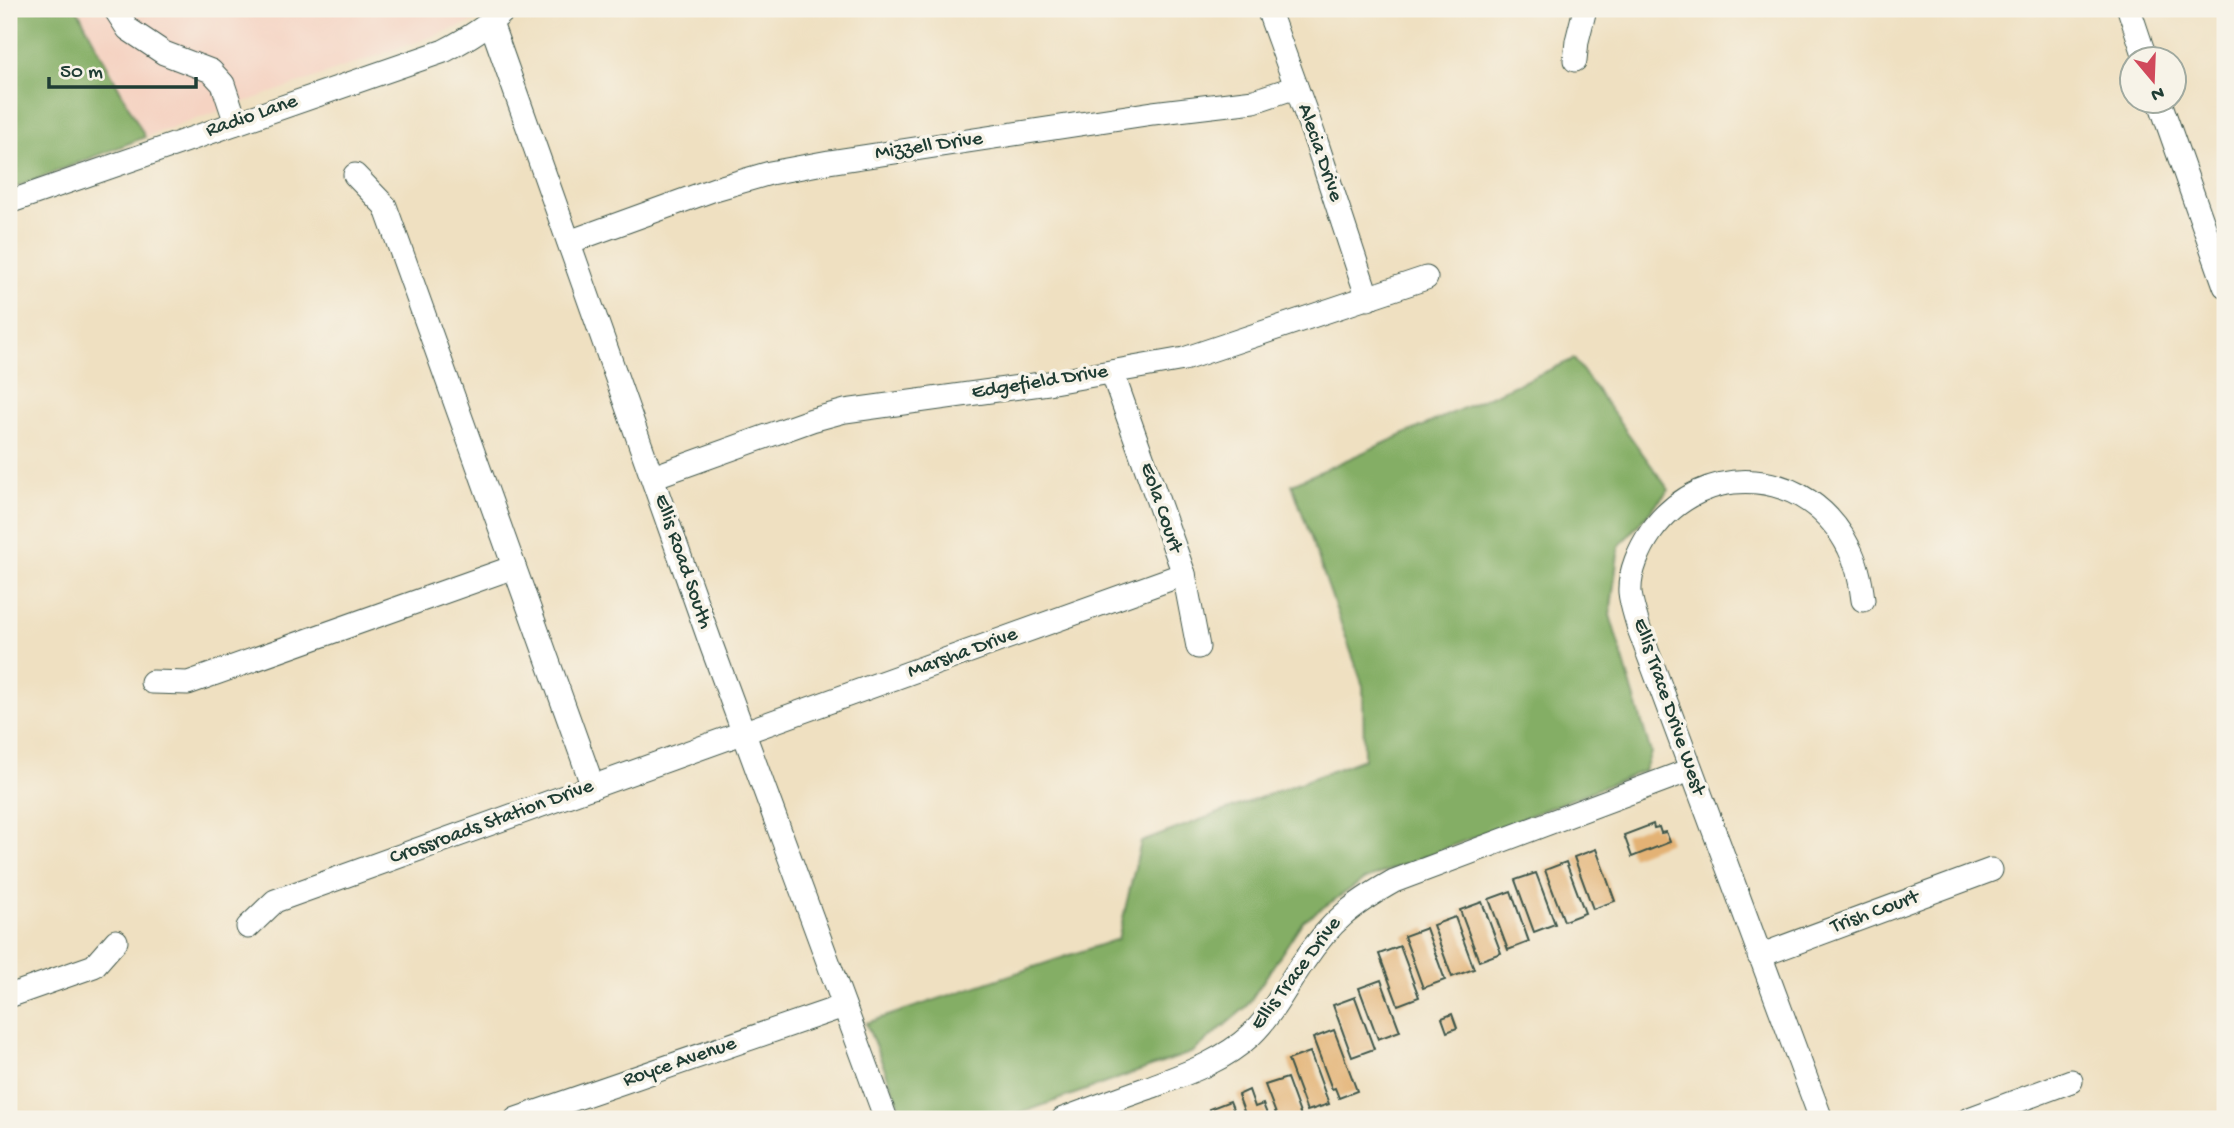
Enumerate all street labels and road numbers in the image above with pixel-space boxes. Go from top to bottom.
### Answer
street label: Radio Lane [203,89,302,144]
street label: Alecia Drive [1291,101,1348,206]
street label: Mizzell Drive [874,127,986,167]
street label: Edgefield Drive [970,360,1111,406]
street label: Eola Court [1133,460,1188,559]
street label: Ellis Road South [647,491,717,633]
street label: Ellis Trace Drive West [1626,615,1711,801]
street label: Marsha Drive [905,622,1022,685]
street label: Crossroads Station Drive [387,774,598,871]
street label: Trish Court [1826,885,1925,941]
street label: Ellis Trace Drive [1246,911,1348,1036]
street label: Royce Avenue [620,1032,741,1094]

